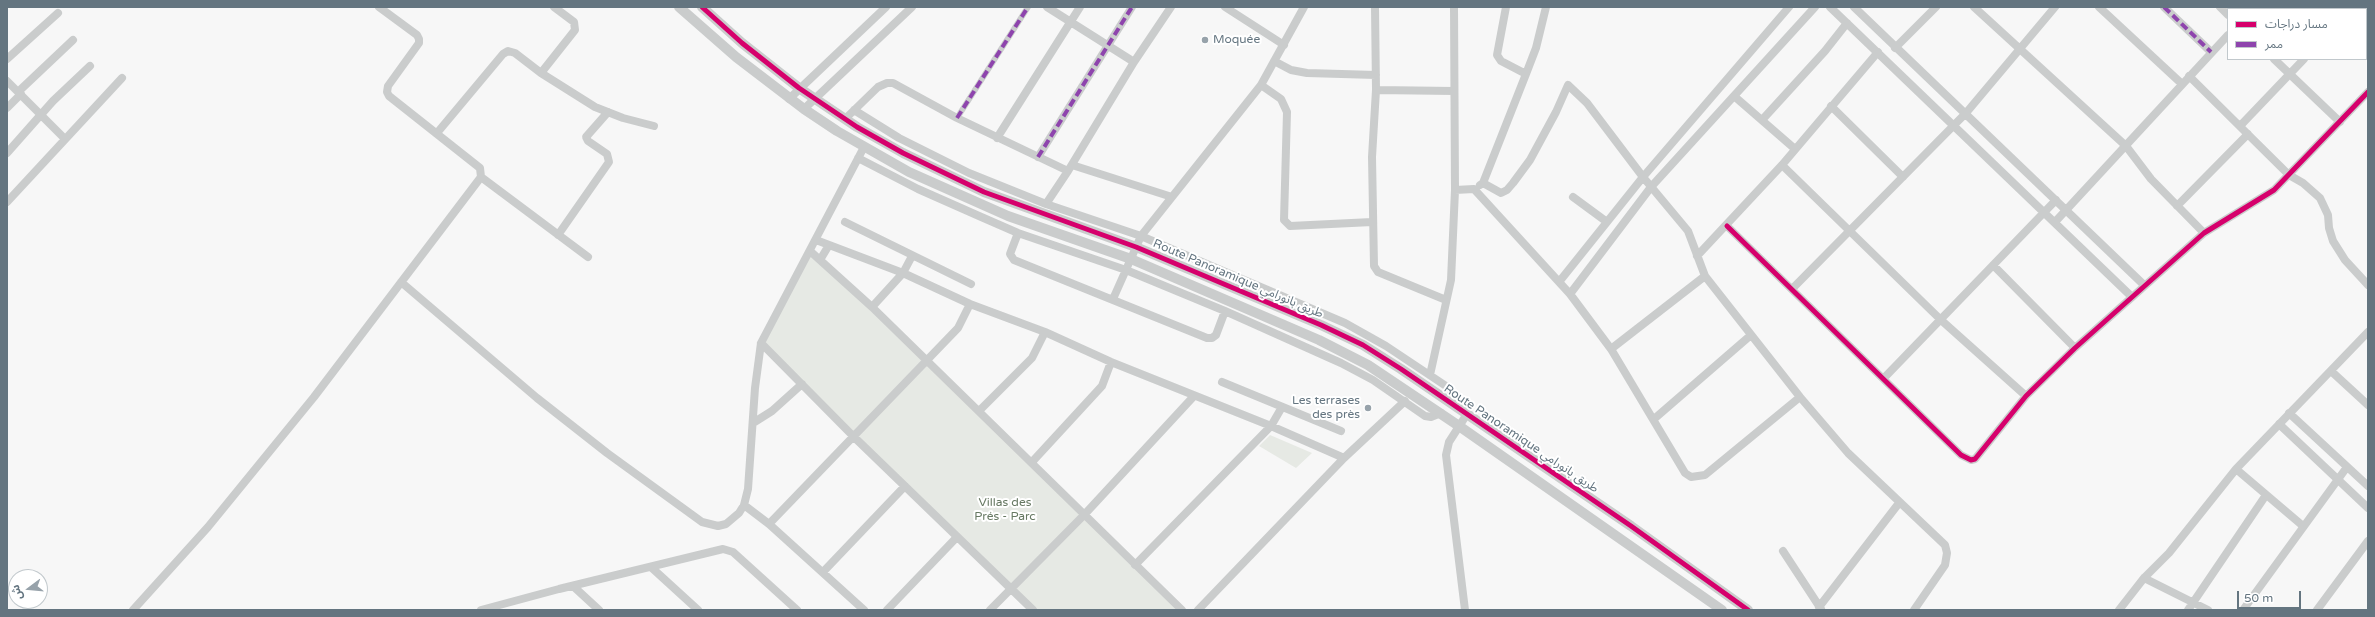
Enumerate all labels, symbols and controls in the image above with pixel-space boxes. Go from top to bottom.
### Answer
legend [2227,8,2367,60]
text: مسار دراجات [2265,17,2328,31]
place label: Moquée [1213,33,1260,47]
marker: Moquée [1200,35,1210,45]
text: ممر [2265,37,2283,51]
street label: Route Panoramique طريق بانورامي [1151,237,1325,321]
street label: Route Panoramique طريق بانورامي [1441,382,1601,496]
place label: Les terrases des près [1292,394,1360,422]
marker: Les terrases des près [1363,403,1373,413]
park label: Villas des Prés - Parc [974,496,1036,524]
north arrow [8,569,48,609]
text: ش [9,583,25,601]
scale bar [2239,583,2303,609]
text: 50 m [2244,591,2273,605]

